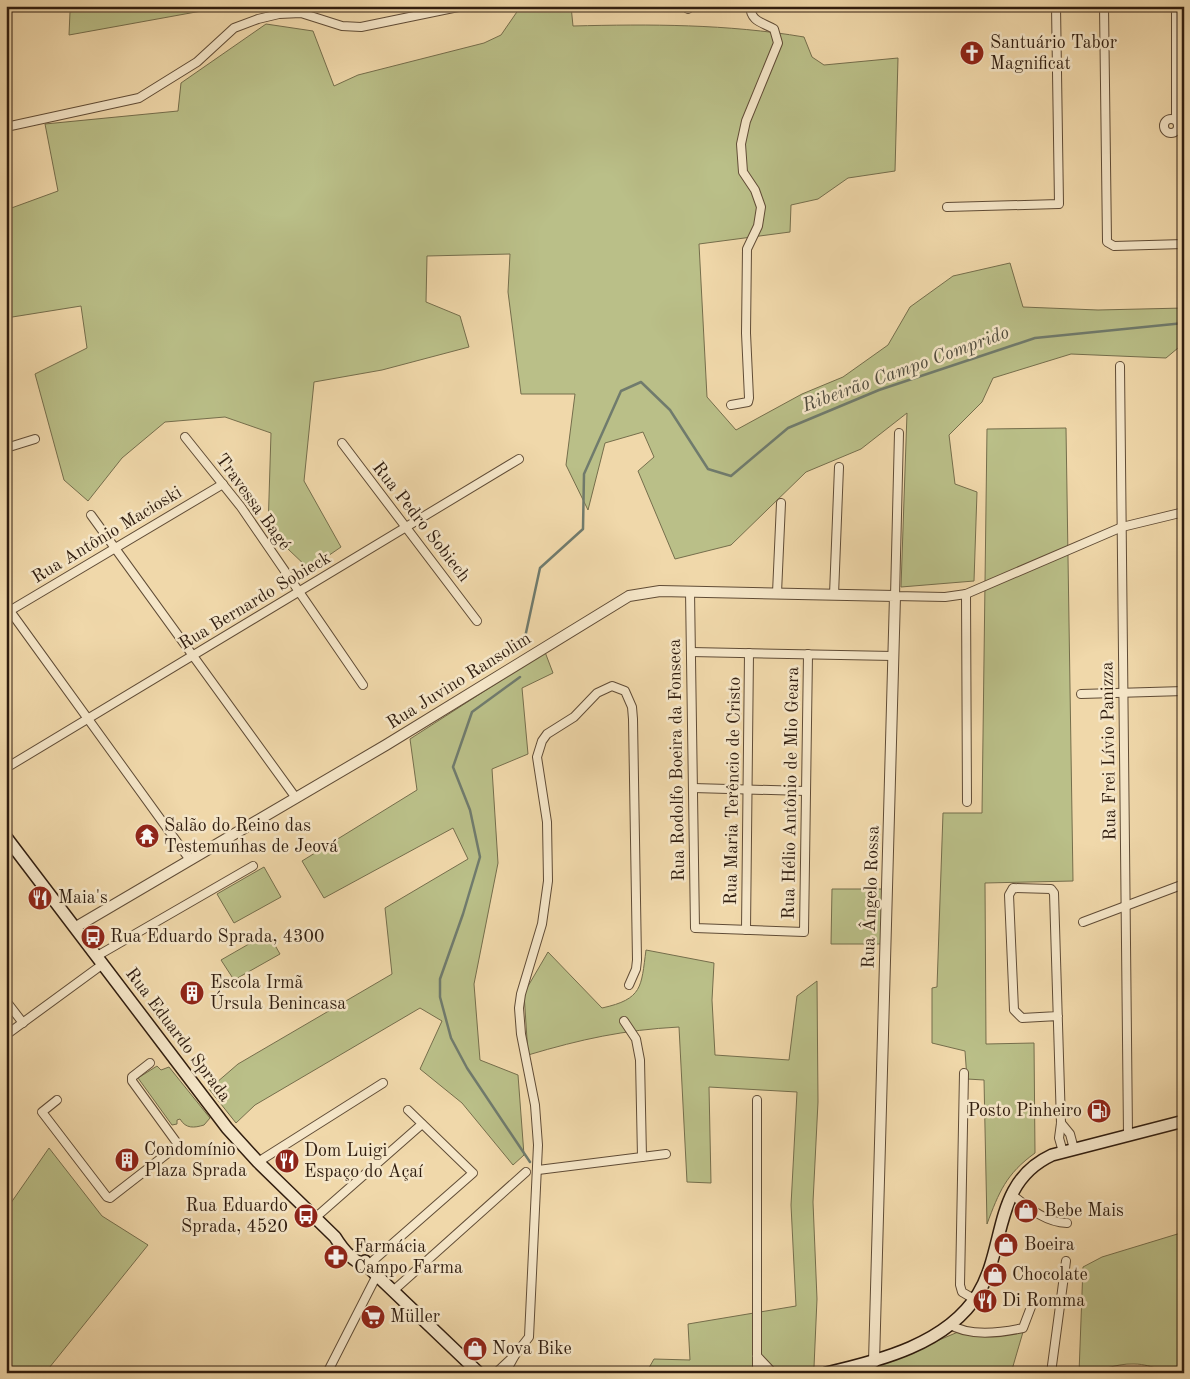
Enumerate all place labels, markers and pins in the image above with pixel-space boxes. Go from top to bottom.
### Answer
place label: Santuário Tabor Magnificat [990,34,1118,73]
church icon: Santuário Tabor Magnificat [959,40,985,66]
place label: Salão do Reino das Testemunhas de Jeová [164,817,338,856]
temple icon: Salão do Reino das Testemunhas de Jeová [134,823,160,849]
restaurant icon: Maia's [27,885,53,911]
place label: Maia's [58,889,108,907]
bus stop icon: Rua Eduardo Sprada, 4300 [80,924,106,950]
place label: Rua Eduardo Sprada, 4300 [110,928,324,946]
place label: Escola Irmã Úrsula Benincasa [210,974,346,1013]
building icon: Escola Irmã Úrsula Benincasa [179,980,205,1006]
fuel station icon: Posto Pinheiro [1086,1098,1112,1124]
place label: Posto Pinheiro [968,1102,1082,1120]
place label: Condomínio Plaza Sprada [144,1141,247,1180]
place label: Dom Luigi Espaço do Açaí [304,1142,423,1181]
building icon: Condomínio Plaza Sprada [114,1147,140,1173]
restaurant icon: Dom Luigi Espaço do Açaí [274,1148,300,1174]
place label: Rua Eduardo Sprada, 4520 [181,1197,288,1236]
shop icon: Bebe Mais [1013,1198,1039,1224]
place label: Bebe Mais [1044,1202,1124,1220]
bus stop icon: Rua Eduardo Sprada, 4520 [293,1203,319,1229]
shop icon: Boeira [993,1232,1019,1258]
place label: Boeira [1024,1236,1075,1254]
place label: Farmácia Campo Farma [354,1238,463,1277]
pharmacy icon: Farmácia Campo Farma [323,1244,349,1270]
shop icon: Chocolate [982,1262,1008,1288]
place label: Chocolate [1012,1266,1088,1284]
restaurant icon: Di Romma [972,1288,998,1314]
place label: Di Romma [1002,1292,1085,1310]
supermarket icon: Müller [360,1304,386,1330]
place label: Müller [390,1308,441,1326]
shop icon: Nova Bike [462,1336,488,1362]
place label: Nova Bike [492,1340,572,1358]

